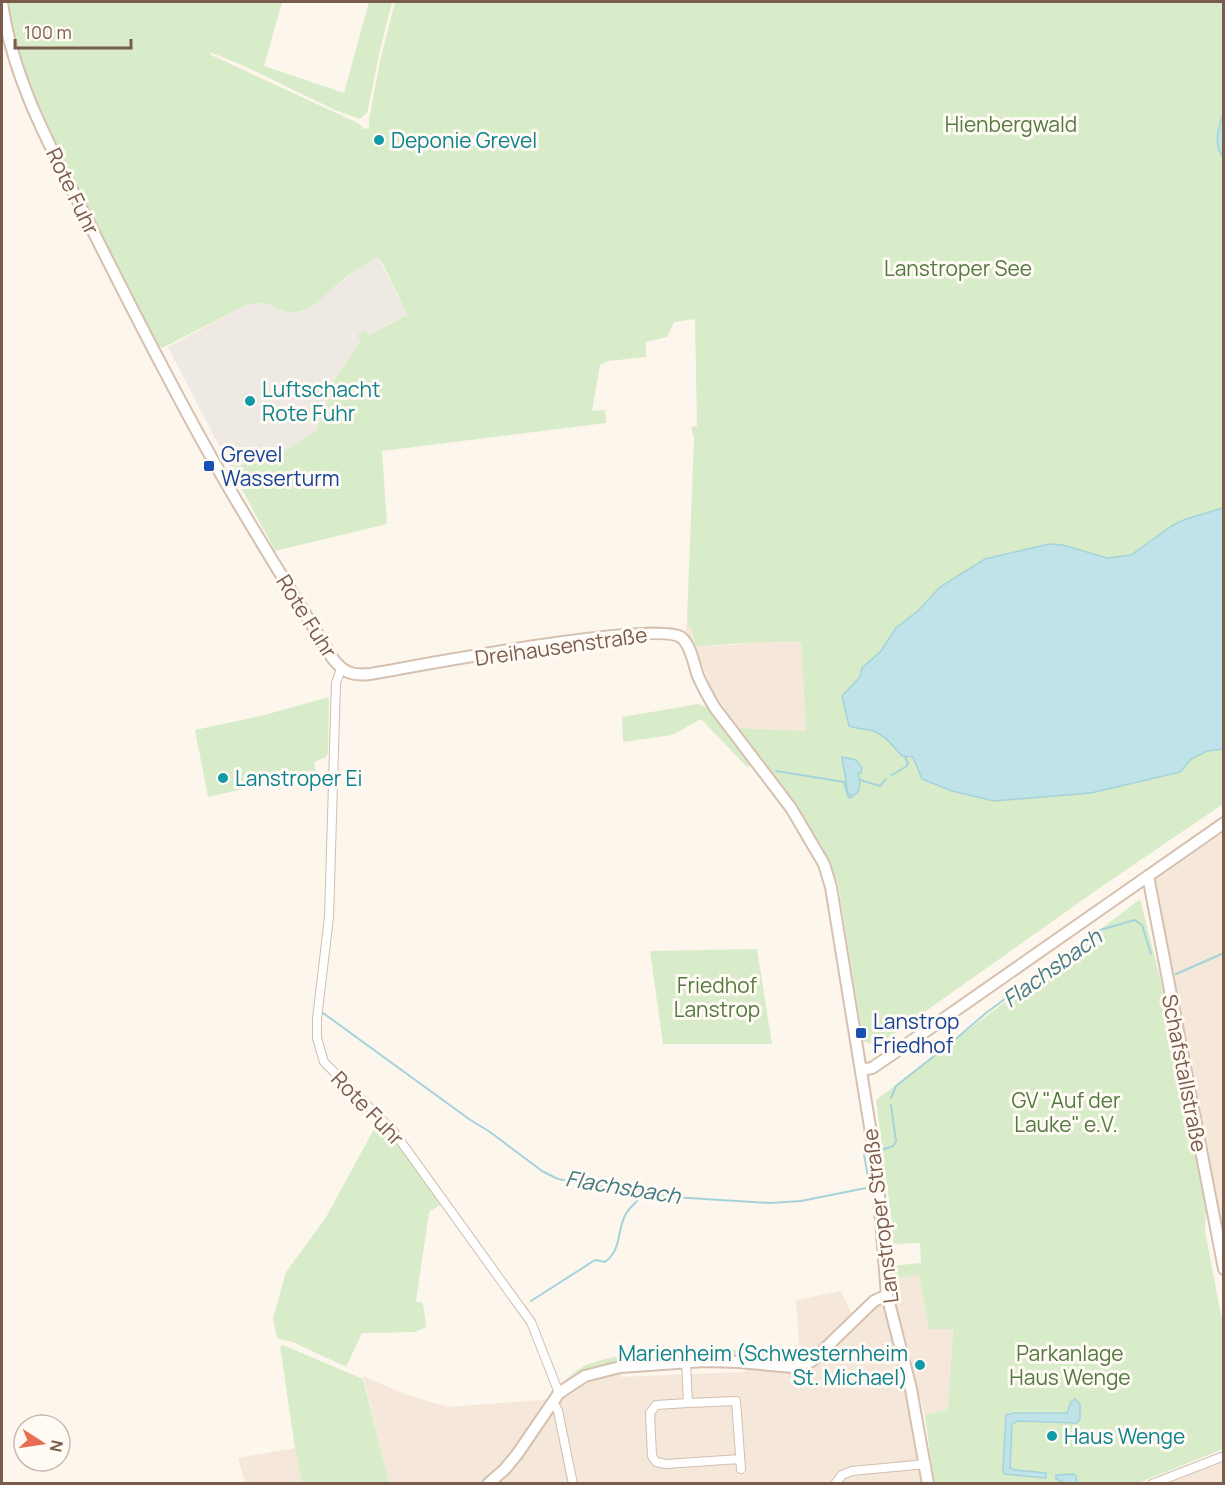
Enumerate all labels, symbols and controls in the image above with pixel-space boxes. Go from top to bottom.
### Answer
scale bar [15,12,130,50]
text: 100 m [24,20,72,44]
park label: Hienbergwald [945,110,1077,138]
place label: Deponie Grevel [391,126,537,154]
marker: Deponie Grevel [372,133,386,147]
street label: Rote Fuhr [40,143,106,239]
park label: Lanstroper See [884,254,1032,282]
place label: Luftschacht Rote Fuhr [262,375,380,427]
marker: Luftschacht Rote Fuhr [243,394,257,408]
place label: Grevel Wasserturm [221,440,340,492]
marker: Grevel Wasserturm [202,459,216,473]
street label: Rote Fuhr [270,569,344,663]
street label: Dreihausenstraße [473,620,649,672]
place label: Lanstroper Ei [235,764,362,792]
marker: Lanstroper Ei [216,771,230,785]
water label: Flachsbach [996,921,1108,1014]
park label: Friedhof Lanstrop [674,971,760,1023]
street label: Schafstallstraße [1156,992,1214,1154]
place label: Lanstrop Friedhof [873,1007,960,1059]
marker: Lanstrop Friedhof [854,1026,868,1040]
street label: Rote Fuhr [326,1065,411,1152]
park label: GV "Auf der Lauke" e.V. [1012,1086,1121,1138]
street label: Lanstroper Straße [855,1127,905,1305]
water label: Flachsbach [563,1163,683,1211]
place label: Marienheim (Schwesternheim St. Michael) [618,1339,908,1391]
park label: Parkanlage Haus Wenge [1009,1339,1131,1391]
marker: Marienheim (Schwesternheim St. Michael) [913,1358,927,1372]
north arrow [12,1413,72,1473]
place label: Haus Wenge [1064,1422,1185,1450]
marker: Haus Wenge [1045,1429,1059,1443]
text: N [45,1438,69,1454]

